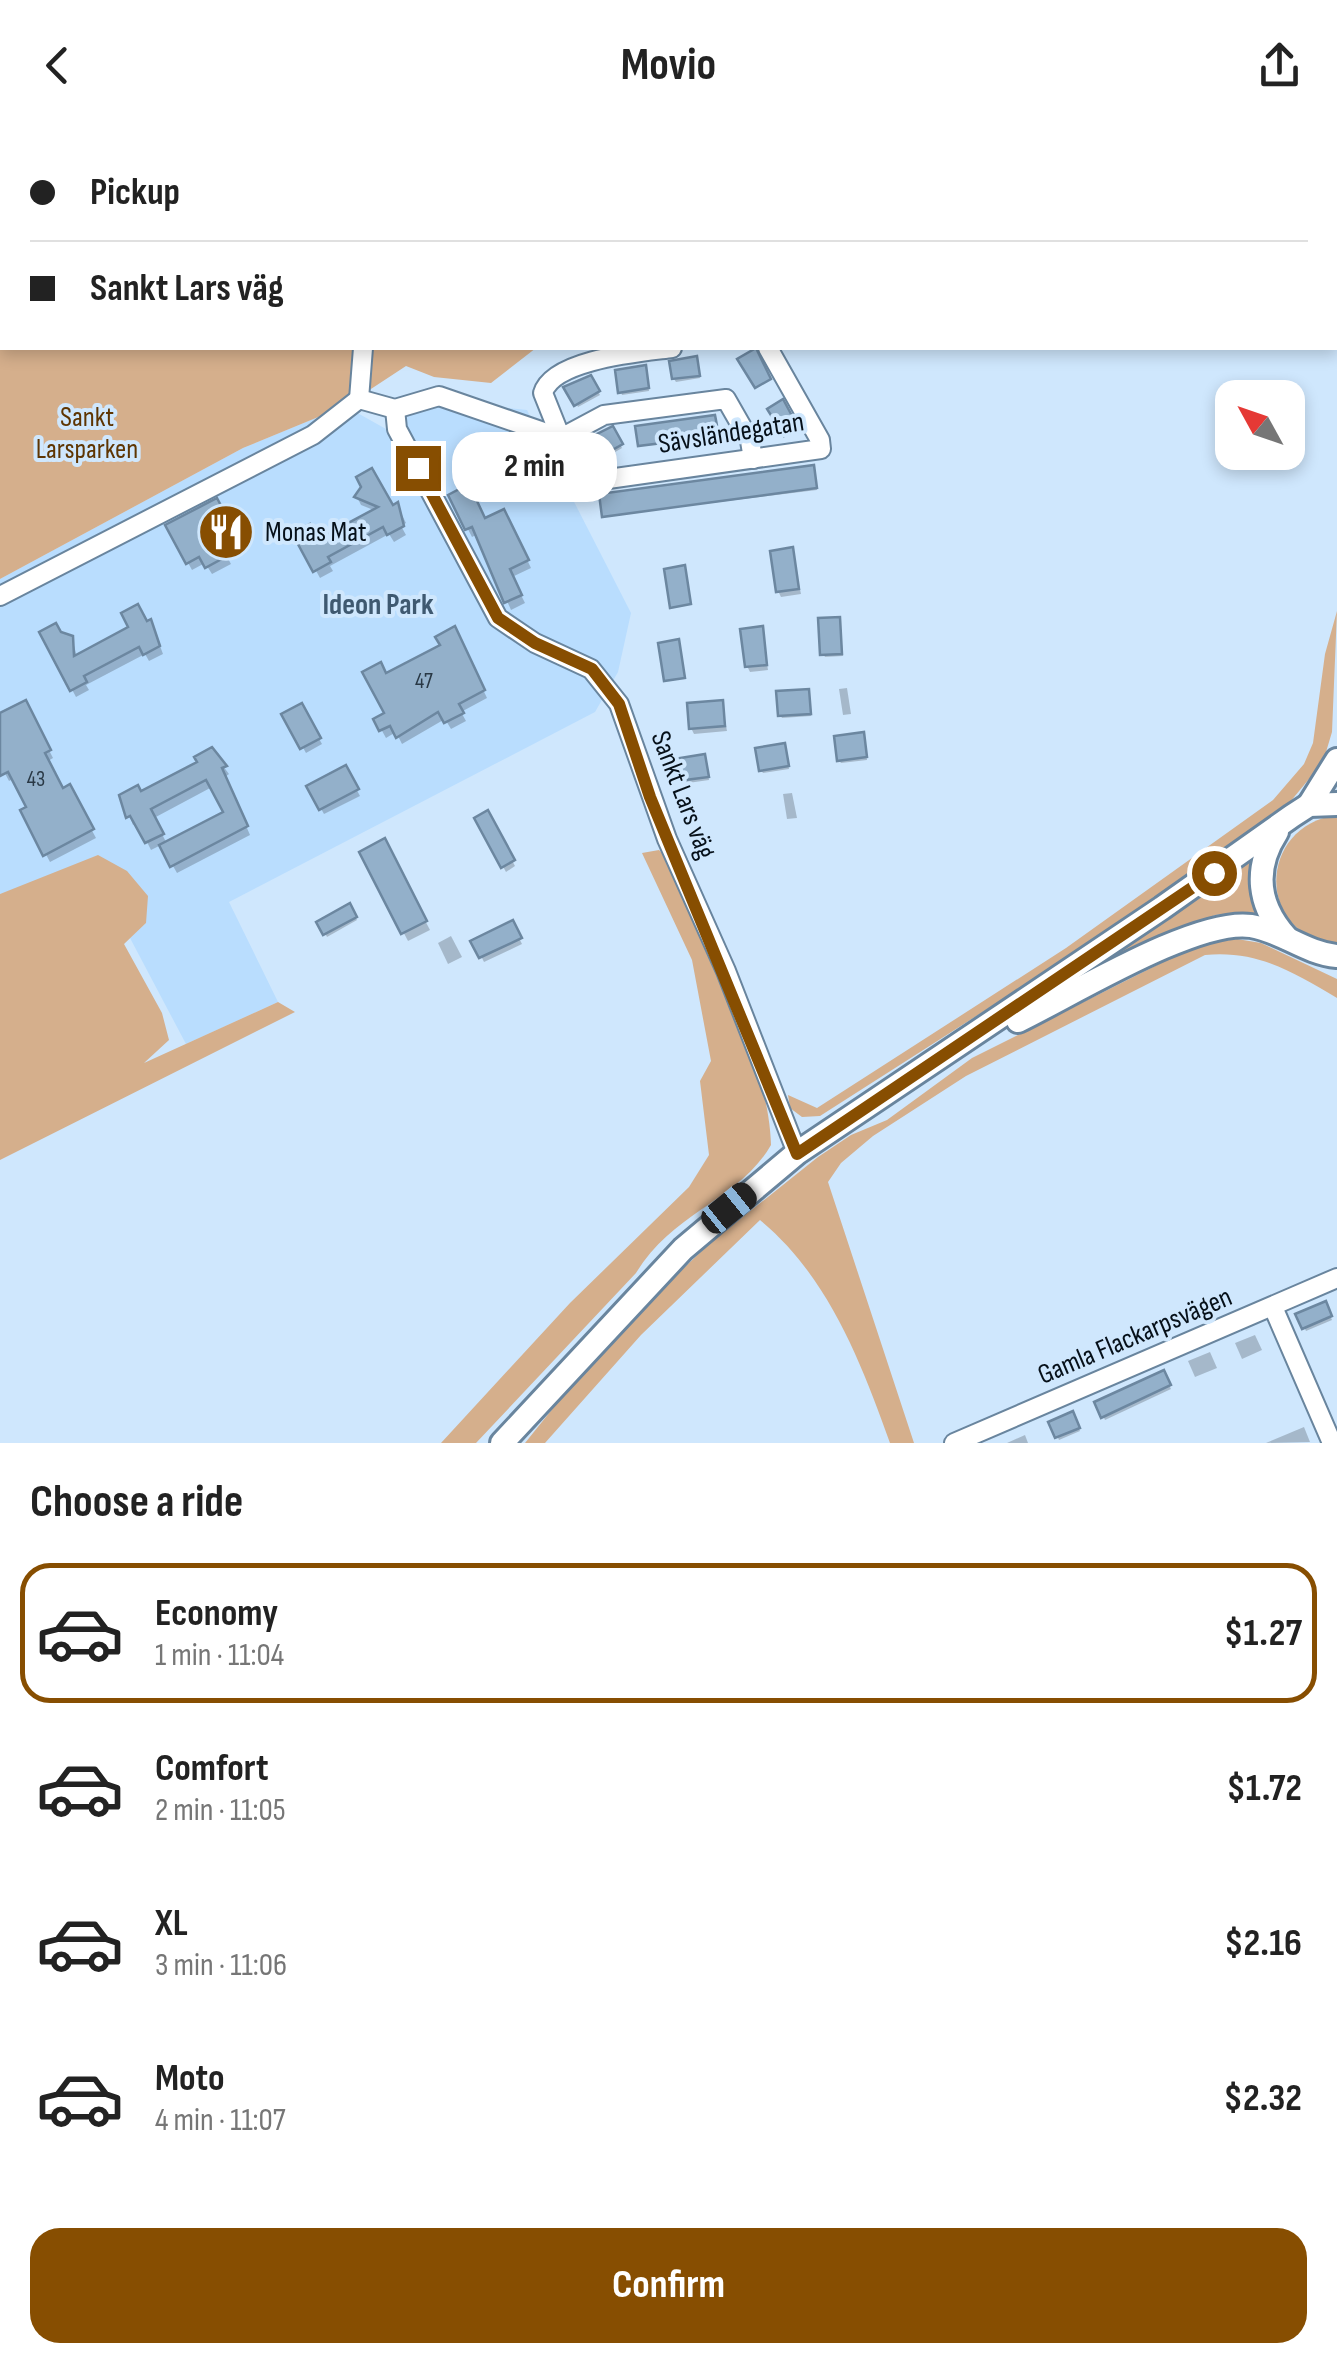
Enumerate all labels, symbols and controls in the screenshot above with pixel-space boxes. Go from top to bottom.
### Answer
icon: back [30,38,85,93]
text: Movio [621,38,716,93]
icon: share [1252,38,1307,93]
text: Pickup [90,170,180,215]
text: Sankt Lars väg [90,266,284,311]
north arrow [1215,380,1305,470]
map controls [1215,380,1305,470]
park label: Sankt Larsparken [36,401,138,466]
street label: Sävsländegatan [656,405,806,461]
callout: 2 min [453,433,618,503]
route end [396,446,441,491]
text: 2 min [504,447,565,486]
restaurant icon: Monas Mat [196,502,256,562]
place label: Monas Mat [265,516,366,549]
district label: Ideon Park [322,587,434,623]
house number: 47 [415,668,433,695]
street label: Sankt Lars väg [644,726,722,864]
house number: 43 [27,766,45,793]
route start [1192,851,1237,896]
car [696,1177,762,1239]
street label: Gamla Flackarpsvägen [1033,1280,1237,1392]
text: Choose a ride [30,1475,243,1530]
icon: car [35,1588,125,1678]
text: Economy [155,1591,278,1636]
text: $1.27 [1224,1611,1302,1656]
text: 1 min · 11:04 [155,1636,284,1675]
icon: car [35,1743,125,1833]
text: Comfort [155,1746,269,1791]
text: $1.72 [1226,1766,1302,1811]
text: 2 min · 11:05 [155,1791,286,1830]
icon: car [35,1898,125,1988]
text: XL [155,1901,188,1946]
text: $2.16 [1224,1921,1302,1966]
text: 3 min · 11:06 [155,1946,287,1985]
icon: car [35,2053,125,2143]
text: Moto [155,2056,225,2101]
text: $2.32 [1224,2076,1302,2121]
text: 4 min · 11:07 [155,2101,286,2140]
button: Confirm [30,2228,1307,2343]

